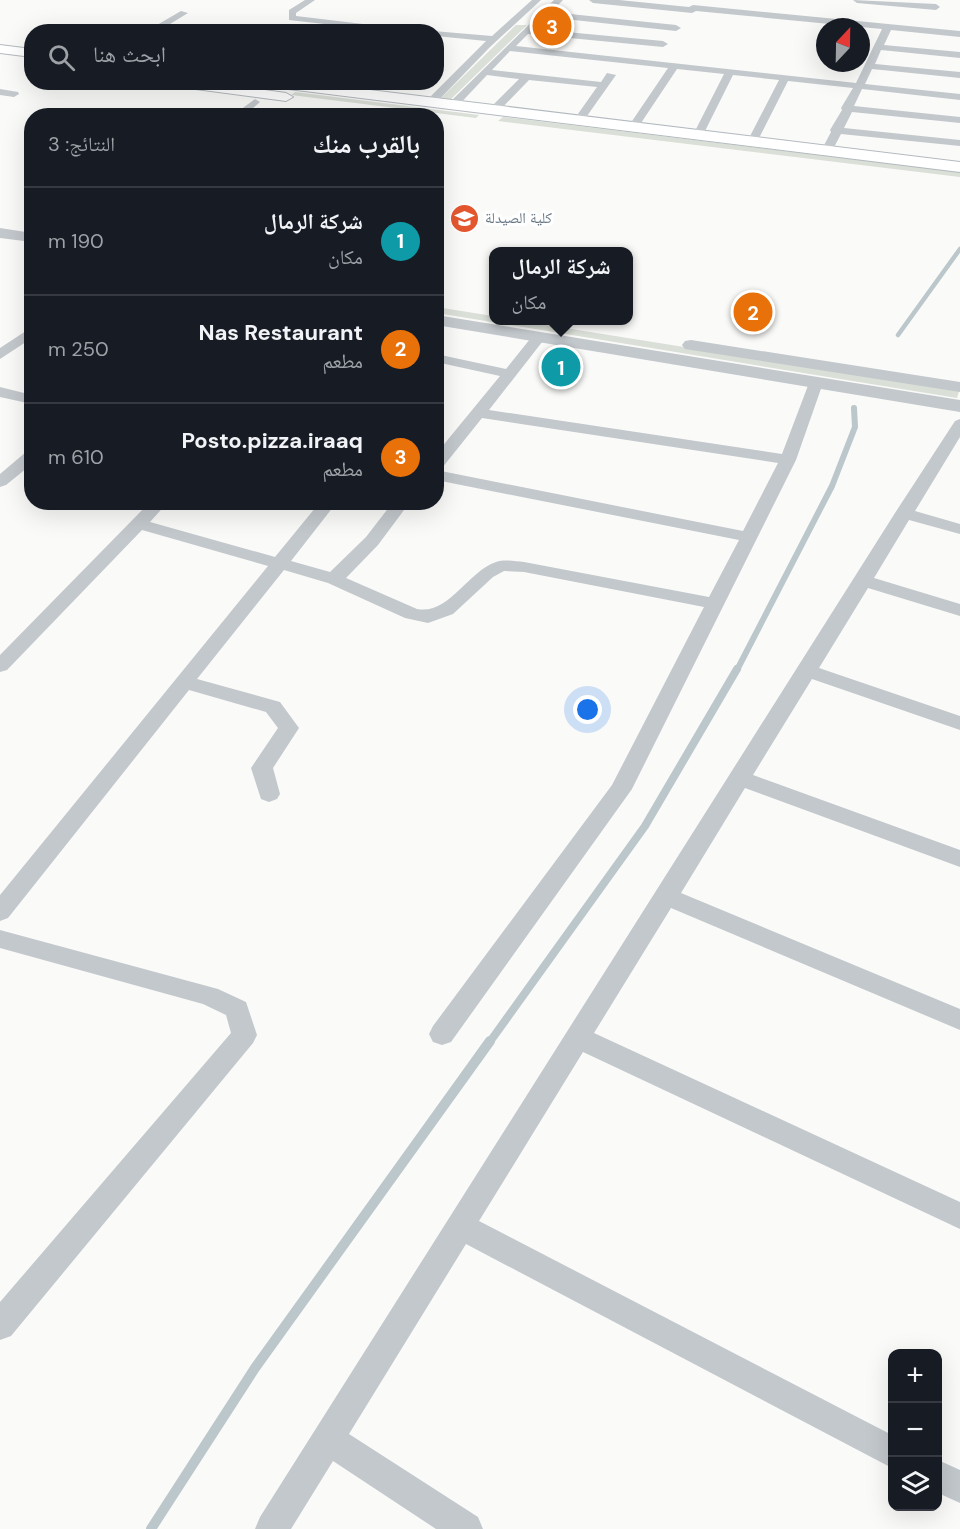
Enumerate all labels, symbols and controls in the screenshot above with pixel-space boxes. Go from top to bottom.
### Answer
pin: 3 [532,3,572,48]
north arrow [816,18,870,72]
search box [24,24,444,90]
text: ابحث هنا [93,40,166,69]
icon: search [45,41,78,74]
text: بالقرب منك [312,127,420,161]
text: النتائج: 3 [48,131,115,157]
school or university icon: كلية الصيدلة [448,202,480,234]
text: شركة الرمال [264,207,363,236]
place label: كلية الصيدلة [485,208,552,228]
text: 190 m [48,228,104,254]
text: 1 [397,228,404,254]
text: مكان [328,244,363,270]
popup [489,247,633,325]
text: شركة الرمال [511,252,611,281]
text: مكان [511,289,547,315]
pin: 2 [734,290,772,334]
text: Nas Restaurant [198,318,363,347]
text: 250 m [48,336,109,362]
text: 2 [395,336,406,362]
pin: 1 [542,344,580,389]
text: مطعم [322,348,363,374]
text: Posto.pizza.iraaq [181,426,363,455]
text: 610 m [48,444,104,470]
text: 3 [394,444,407,470]
text: مطعم [322,456,363,482]
your location [573,695,602,724]
map controls [888,1349,942,1511]
button: + [888,1349,942,1403]
button: − [888,1403,942,1457]
button: layers [888,1457,942,1511]

